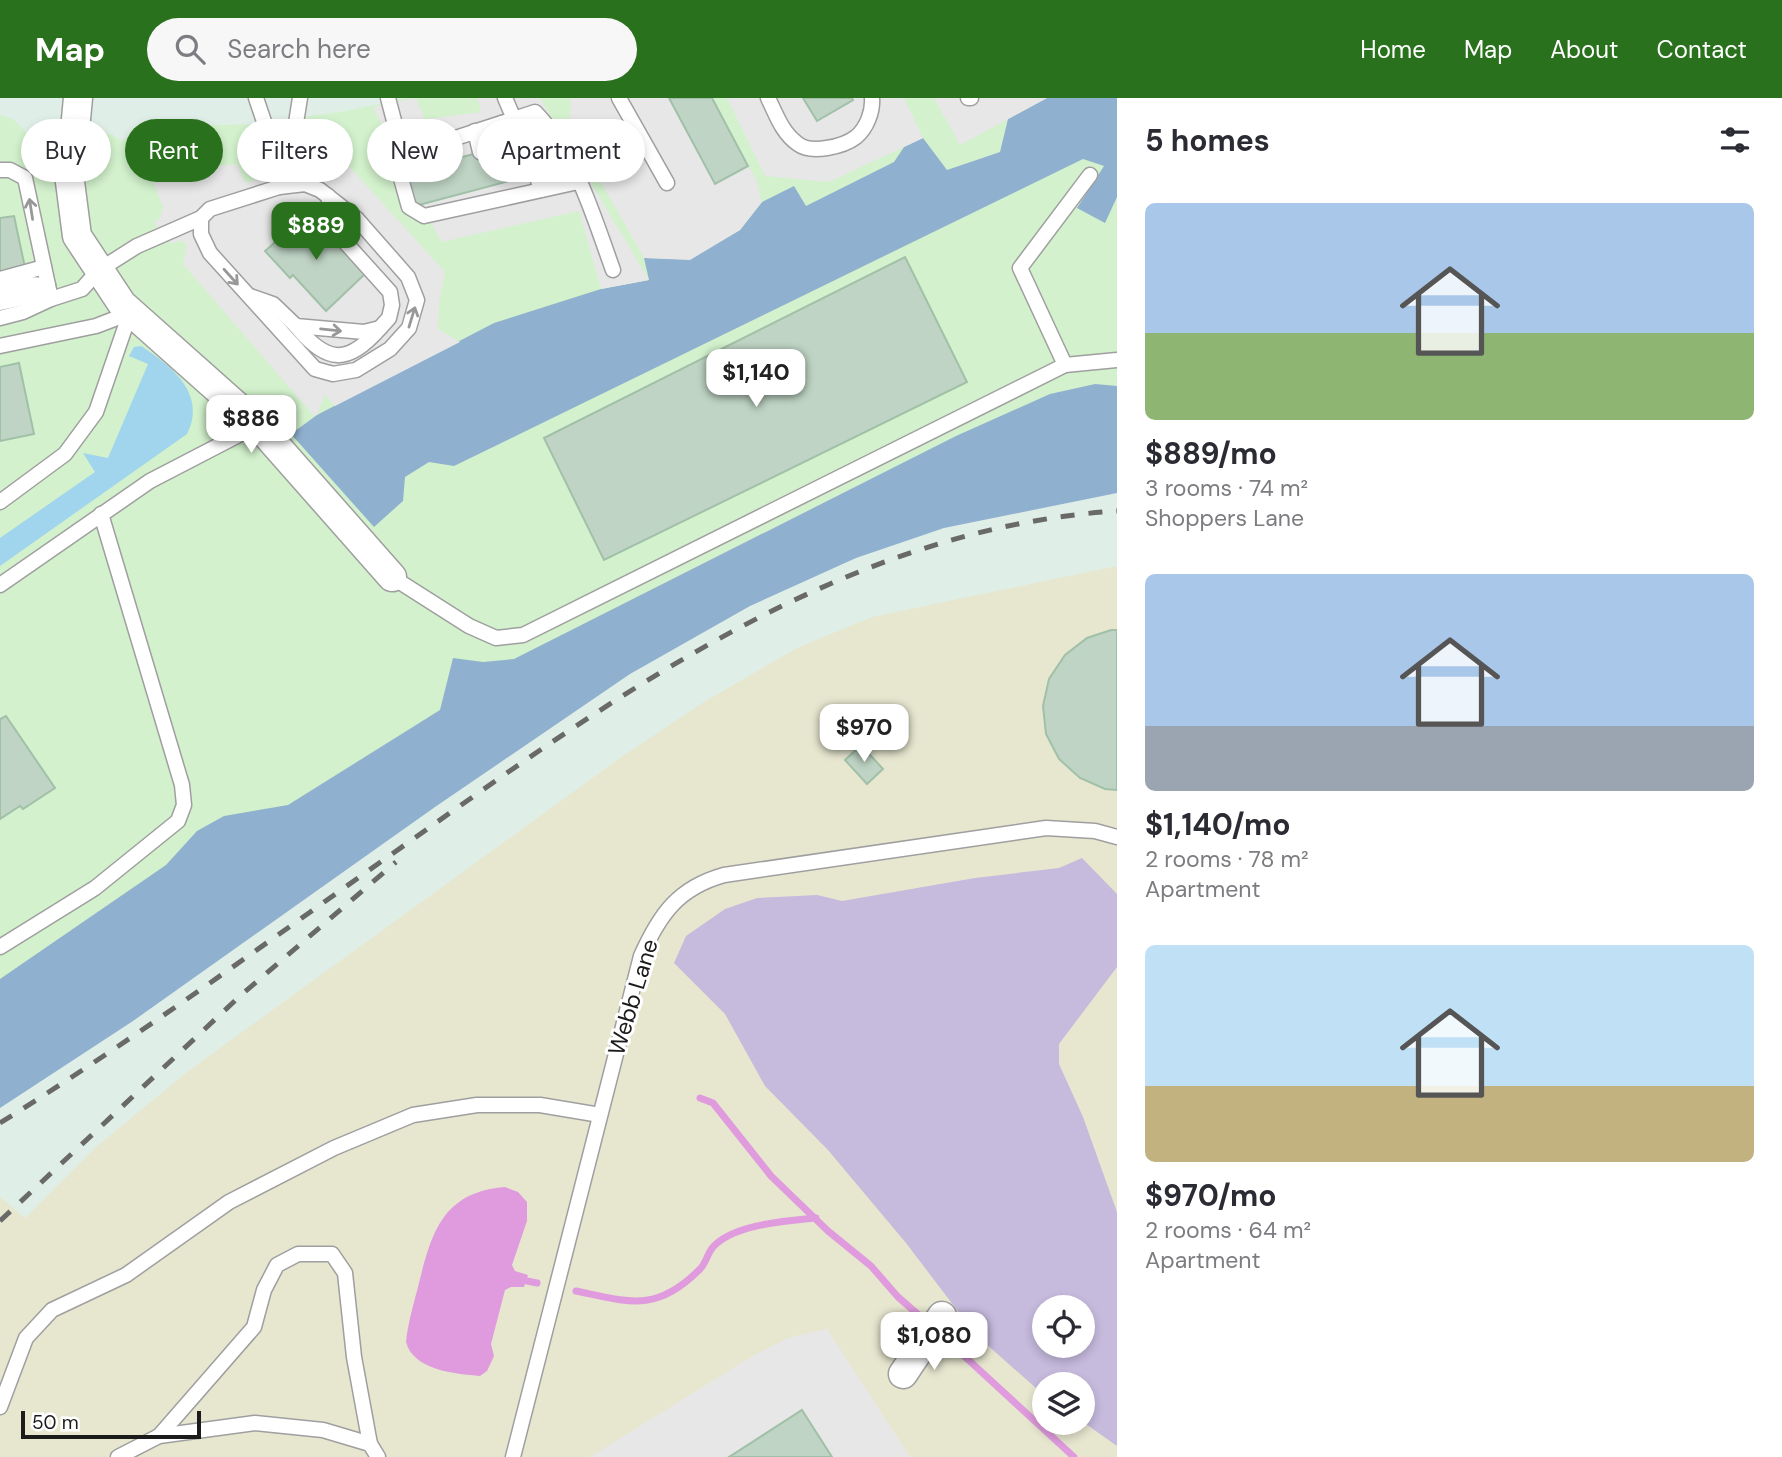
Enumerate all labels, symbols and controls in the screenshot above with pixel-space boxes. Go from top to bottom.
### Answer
search box [147,18,637,81]
text: Map [35,28,105,71]
icon: search [171,30,209,68]
text: Search here [227,32,371,66]
text: Home [1360,34,1426,65]
text: Map [1464,34,1512,65]
text: About [1550,34,1619,65]
text: Contact [1657,34,1747,65]
chip: Buy [21,119,111,182]
chip: Rent [125,119,223,182]
chip: Filters [237,119,353,182]
chip: New [367,119,463,182]
chip: Apartment [477,119,645,182]
text: 5 homes [1145,121,1270,160]
icon: filters [1716,121,1754,159]
one-way arrow [24,198,37,221]
pin: $889 [275,202,357,262]
text: $889 [287,210,345,240]
icon: home [1387,248,1513,374]
one-way arrow [223,267,239,285]
one-way arrow [406,307,419,329]
one-way arrow [319,324,341,337]
pin: $1,140 [699,350,813,409]
text: $1,140 [722,357,790,387]
pin: $886 [210,396,292,455]
text: $886 [222,403,280,433]
text: $889/mo [1145,434,1277,473]
text: 3 rooms · 74 m² [1145,473,1308,503]
text: Shoppers Lane [1145,503,1304,533]
icon: home [1387,619,1513,745]
pin: $970 [823,704,905,764]
text: $970 [836,712,892,742]
text: $1,140/mo [1145,805,1291,844]
text: 2 rooms · 78 m² [1145,844,1309,874]
text: Apartment [1145,874,1260,904]
street label: Webb Lane [601,935,665,1059]
icon: home [1387,990,1513,1116]
text: $970/mo [1145,1176,1276,1215]
text: 2 rooms · 64 m² [1145,1215,1311,1245]
text: Apartment [1145,1245,1260,1275]
map controls [1032,1295,1095,1435]
button: locate [1032,1295,1095,1358]
pin: $1,080 [877,1312,991,1372]
text: $1,080 [897,1320,971,1350]
button: layers [1032,1372,1095,1435]
scale bar [21,1408,201,1440]
text: 50 m [32,1410,79,1435]

